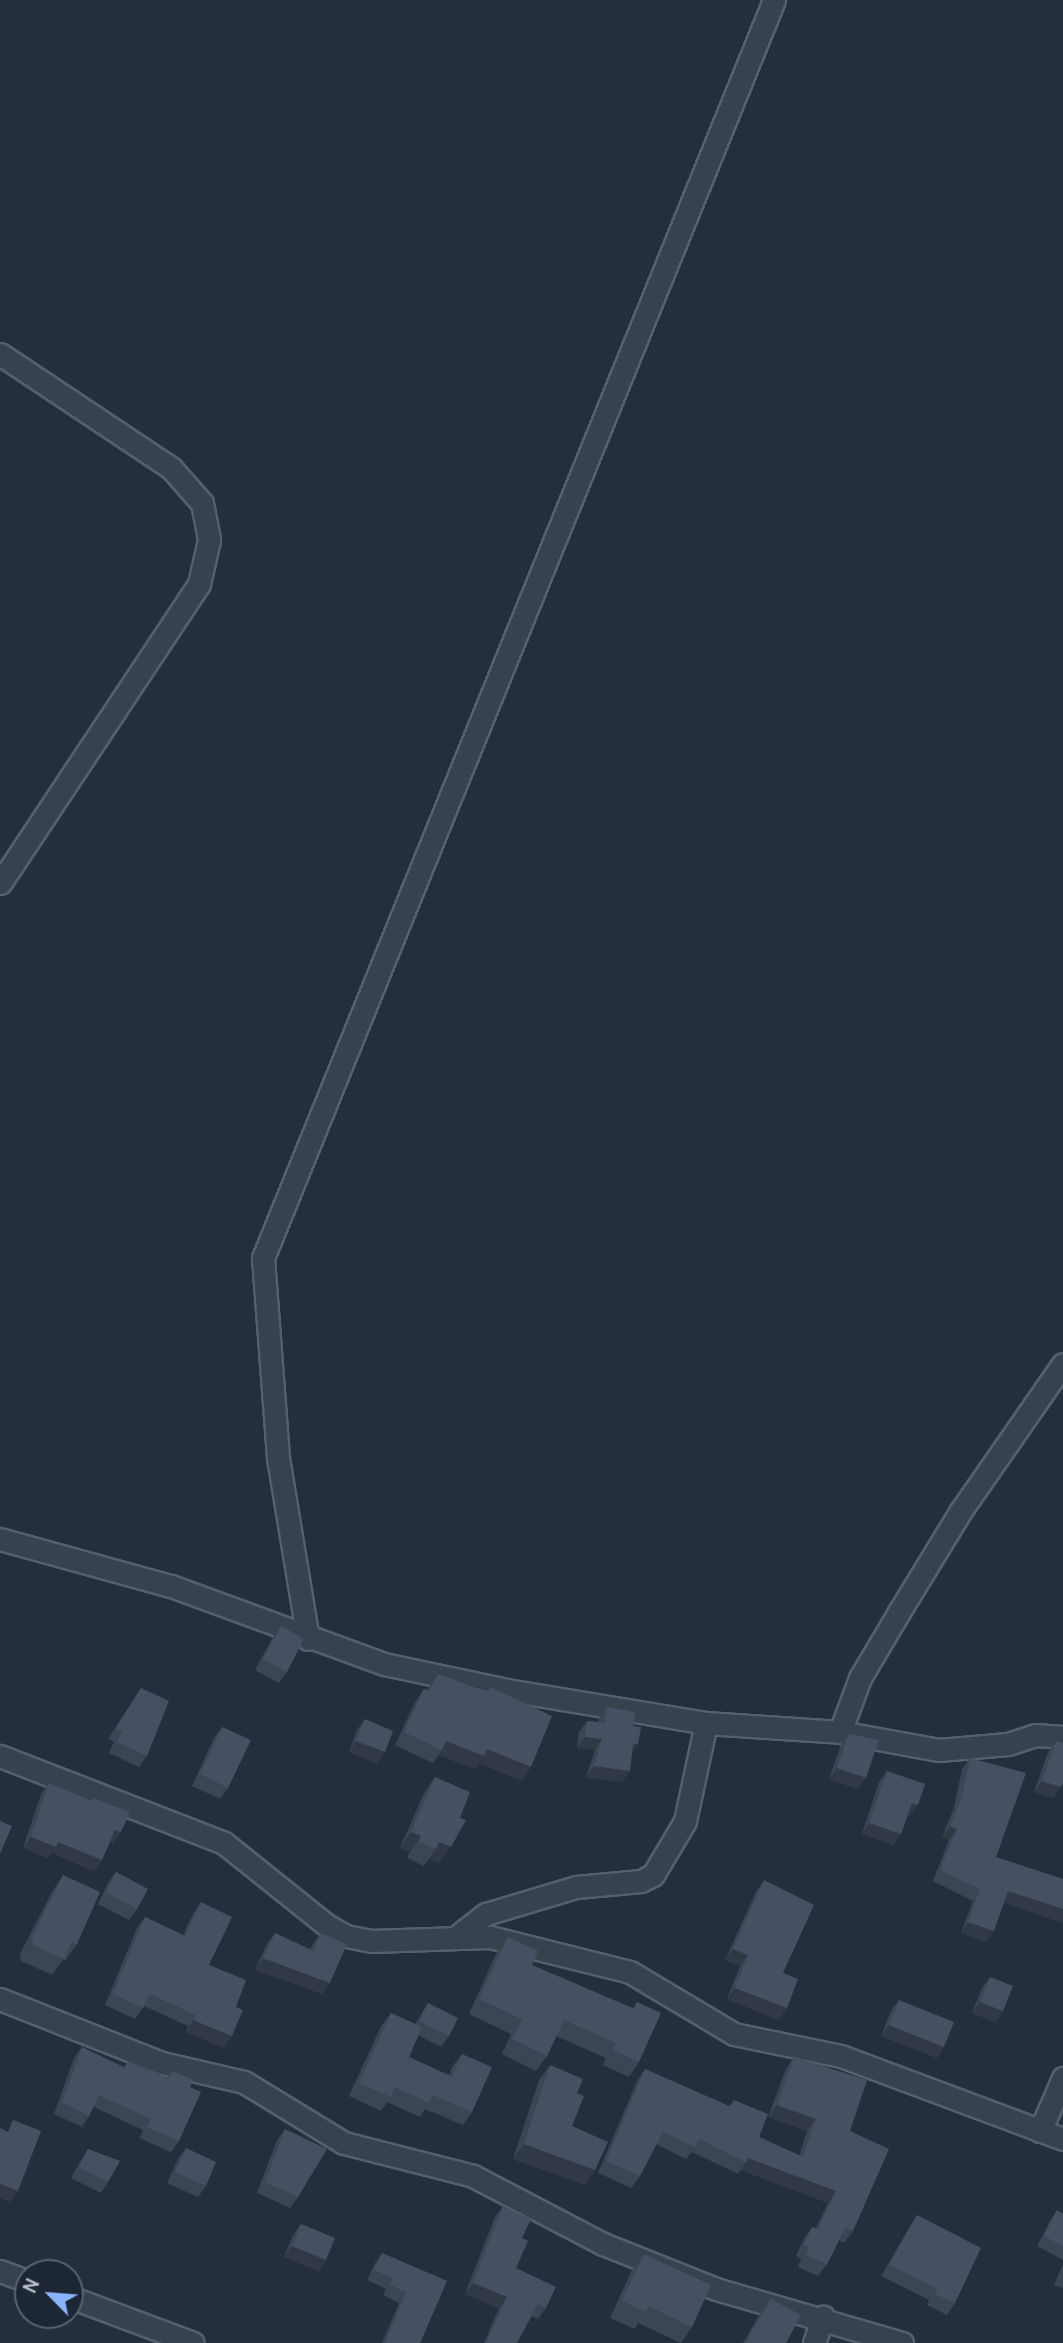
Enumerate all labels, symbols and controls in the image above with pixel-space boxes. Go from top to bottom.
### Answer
north arrow [14,2259,84,2329]
text: N [18,2275,45,2297]

